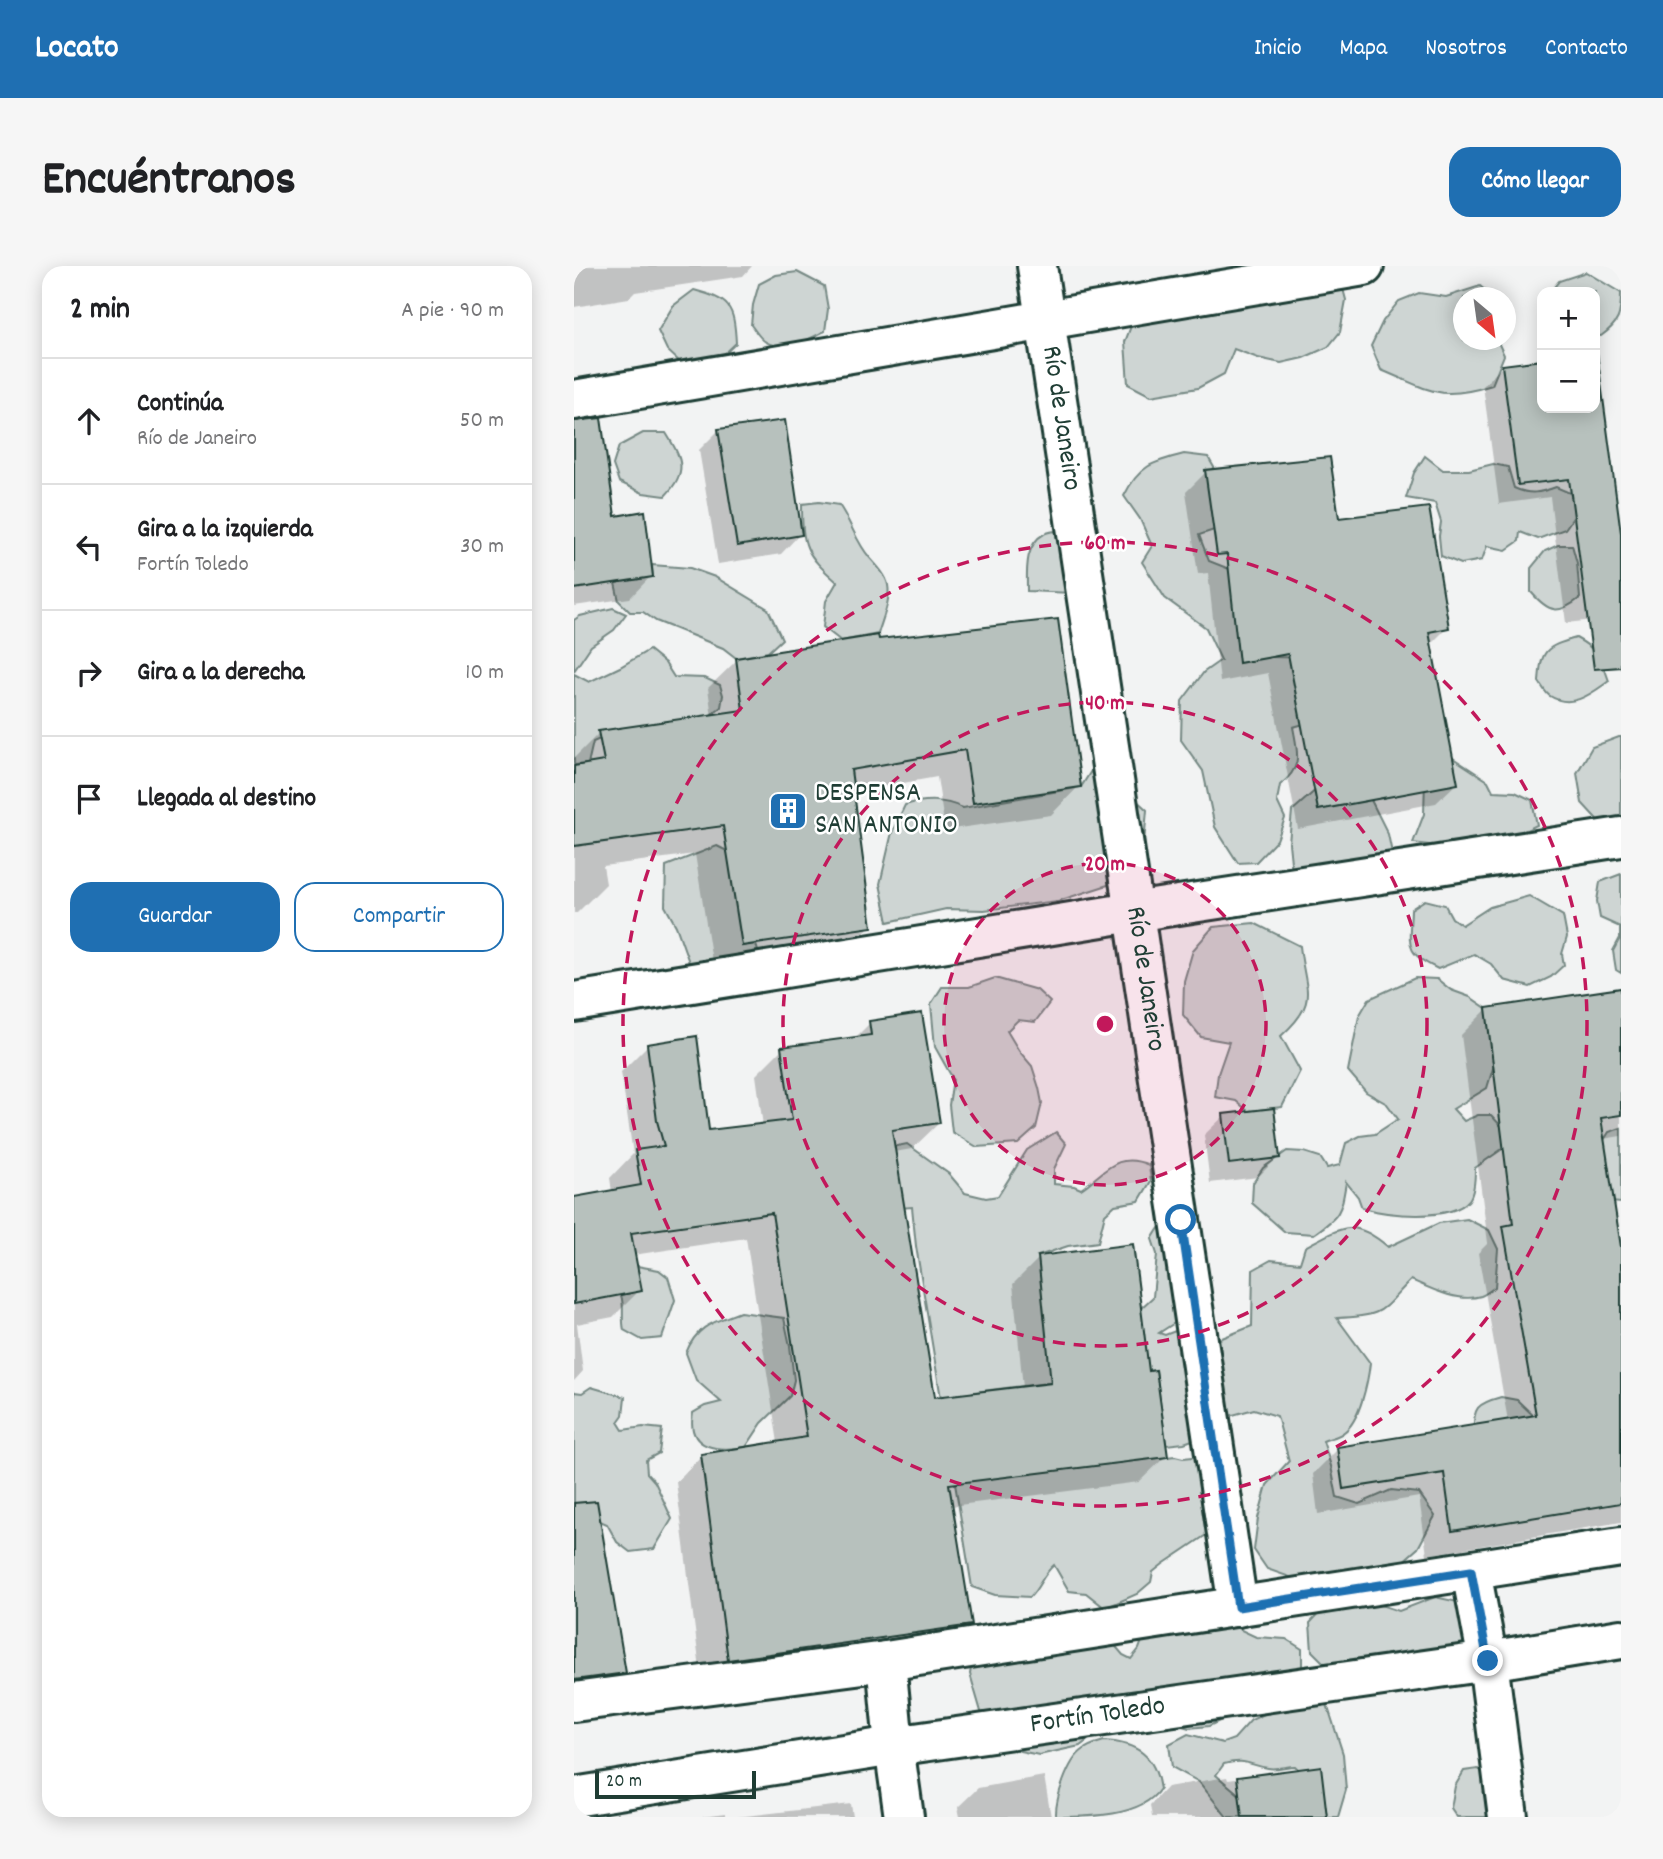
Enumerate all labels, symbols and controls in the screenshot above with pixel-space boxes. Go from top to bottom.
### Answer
text: Locato [35,26,119,73]
text: Inicio [1254,32,1302,66]
text: Mapa [1340,32,1387,66]
text: Nosotros [1425,32,1507,66]
text: Contacto [1545,32,1628,66]
text: Encuéntranos [42,147,296,217]
button: Cómo llegar [1449,147,1621,217]
north arrow [1453,287,1516,350]
map controls [1537,287,1600,413]
button: + [1537,287,1600,350]
text: 2 min [70,290,130,333]
text: A pie · 90 m [401,295,504,328]
street label: Río de Janeiro [1029,343,1090,494]
button: − [1537,350,1600,413]
text: Continúa [137,386,223,423]
icon: ahead [70,402,108,440]
text: 50 m [460,405,504,438]
text: Río de Janeiro [137,423,257,456]
text: Gira a la izquierda [137,512,313,549]
icon: left [70,528,108,566]
text: 60 m [1085,530,1125,560]
text: 30 m [460,531,504,564]
text: Fortín Toledo [137,549,249,582]
icon: right [70,654,108,692]
text: Gira a la derecha [137,655,304,692]
text: 10 m [465,657,504,690]
text: 40 m [1085,690,1125,720]
place label: DESPENSA SAN ANTONIO [815,775,958,847]
icon: arrive [70,780,108,818]
text: Llegada al destino [137,781,316,818]
building icon: DESPENSA SAN ANTONIO [767,790,809,832]
text: 20 m [1085,851,1125,881]
button: Guardar [70,882,280,952]
button: Compartir [294,882,504,952]
street label: Río de Janeiro [1113,904,1174,1054]
centre of rings [1093,1012,1117,1036]
route start [1165,1204,1196,1235]
route end [1472,1645,1503,1676]
street label: Fortín Toledo [1028,1687,1168,1746]
scale bar [595,1768,756,1800]
text: 20 m [606,1769,642,1796]

